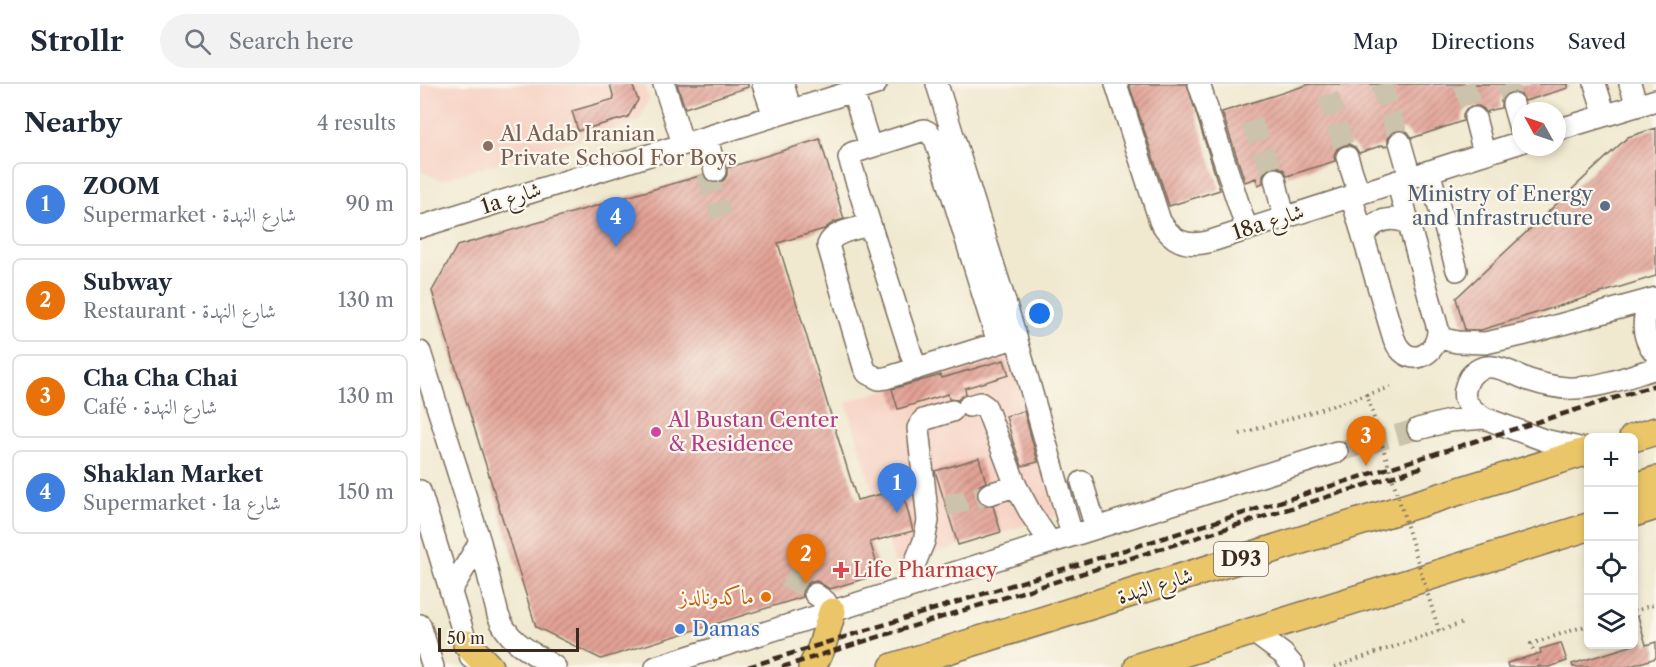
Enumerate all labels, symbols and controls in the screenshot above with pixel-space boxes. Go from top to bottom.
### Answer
search box [160,14,580,68]
text: Strollr [30,24,124,58]
icon: search [181,25,214,58]
text: Search here [229,28,353,55]
text: Map [1353,29,1398,54]
text: Directions [1431,29,1535,54]
text: Saved [1568,29,1626,54]
north arrow [1512,102,1566,156]
text: Nearby [24,107,122,139]
text: 4 results [317,111,396,135]
place label: Al Adab Iranian Private School For Boys [499,121,737,170]
marker: Al Adab Iranian Private School For Boys [481,139,495,153]
text: ZOOM [83,173,160,200]
street label: 1a شارع [478,176,546,225]
place label: Ministry of Energy and Infrastructure [1407,181,1593,230]
text: 1 [41,192,50,216]
text: 90 m [346,192,394,216]
pin: 4 [596,198,636,247]
street label: 18a شارع [1229,198,1309,251]
marker: Ministry of Energy and Infrastructure [1598,199,1612,213]
text: Supermarket · شارع النهدة [83,203,296,227]
text: Subway [83,269,172,296]
text: 2 [40,288,51,312]
text: 130 m [338,288,394,312]
text: Restaurant · شارع النهدة [83,299,276,323]
your location [1025,299,1054,328]
text: Cha Cha Chai [83,365,238,392]
text: 3 [40,384,51,408]
text: 130 m [338,384,394,408]
text: Café · شارع النهدة [83,395,217,419]
place label: Al Bustan Center & Residence [667,407,839,456]
pin: 3 [1346,416,1386,466]
marker: Al Bustan Center & Residence [649,425,663,439]
map controls [1584,433,1638,649]
button: + [1584,433,1638,487]
text: Shaklan Market [83,461,263,488]
pin: 1 [878,464,916,513]
text: 4 [40,480,51,504]
text: 150 m [338,480,394,504]
button: − [1584,487,1638,541]
text: Supermarket · 1a شارع [83,491,281,515]
pin: 2 [786,534,826,584]
button: locate [1584,541,1638,595]
road number: D93 [1214,542,1268,576]
place label: Life Pharmacy [853,557,998,582]
street label: شارع النهدة [1114,562,1197,615]
marker: Life Pharmacy [834,563,848,577]
place label: ماكدونالدز [678,584,754,609]
marker: ماكدونالدز [759,590,773,604]
button: layers [1584,595,1638,649]
place label: Damas [692,616,760,641]
marker: Damas [673,622,687,636]
scale bar [438,625,579,652]
text: 50 m [447,628,485,648]

